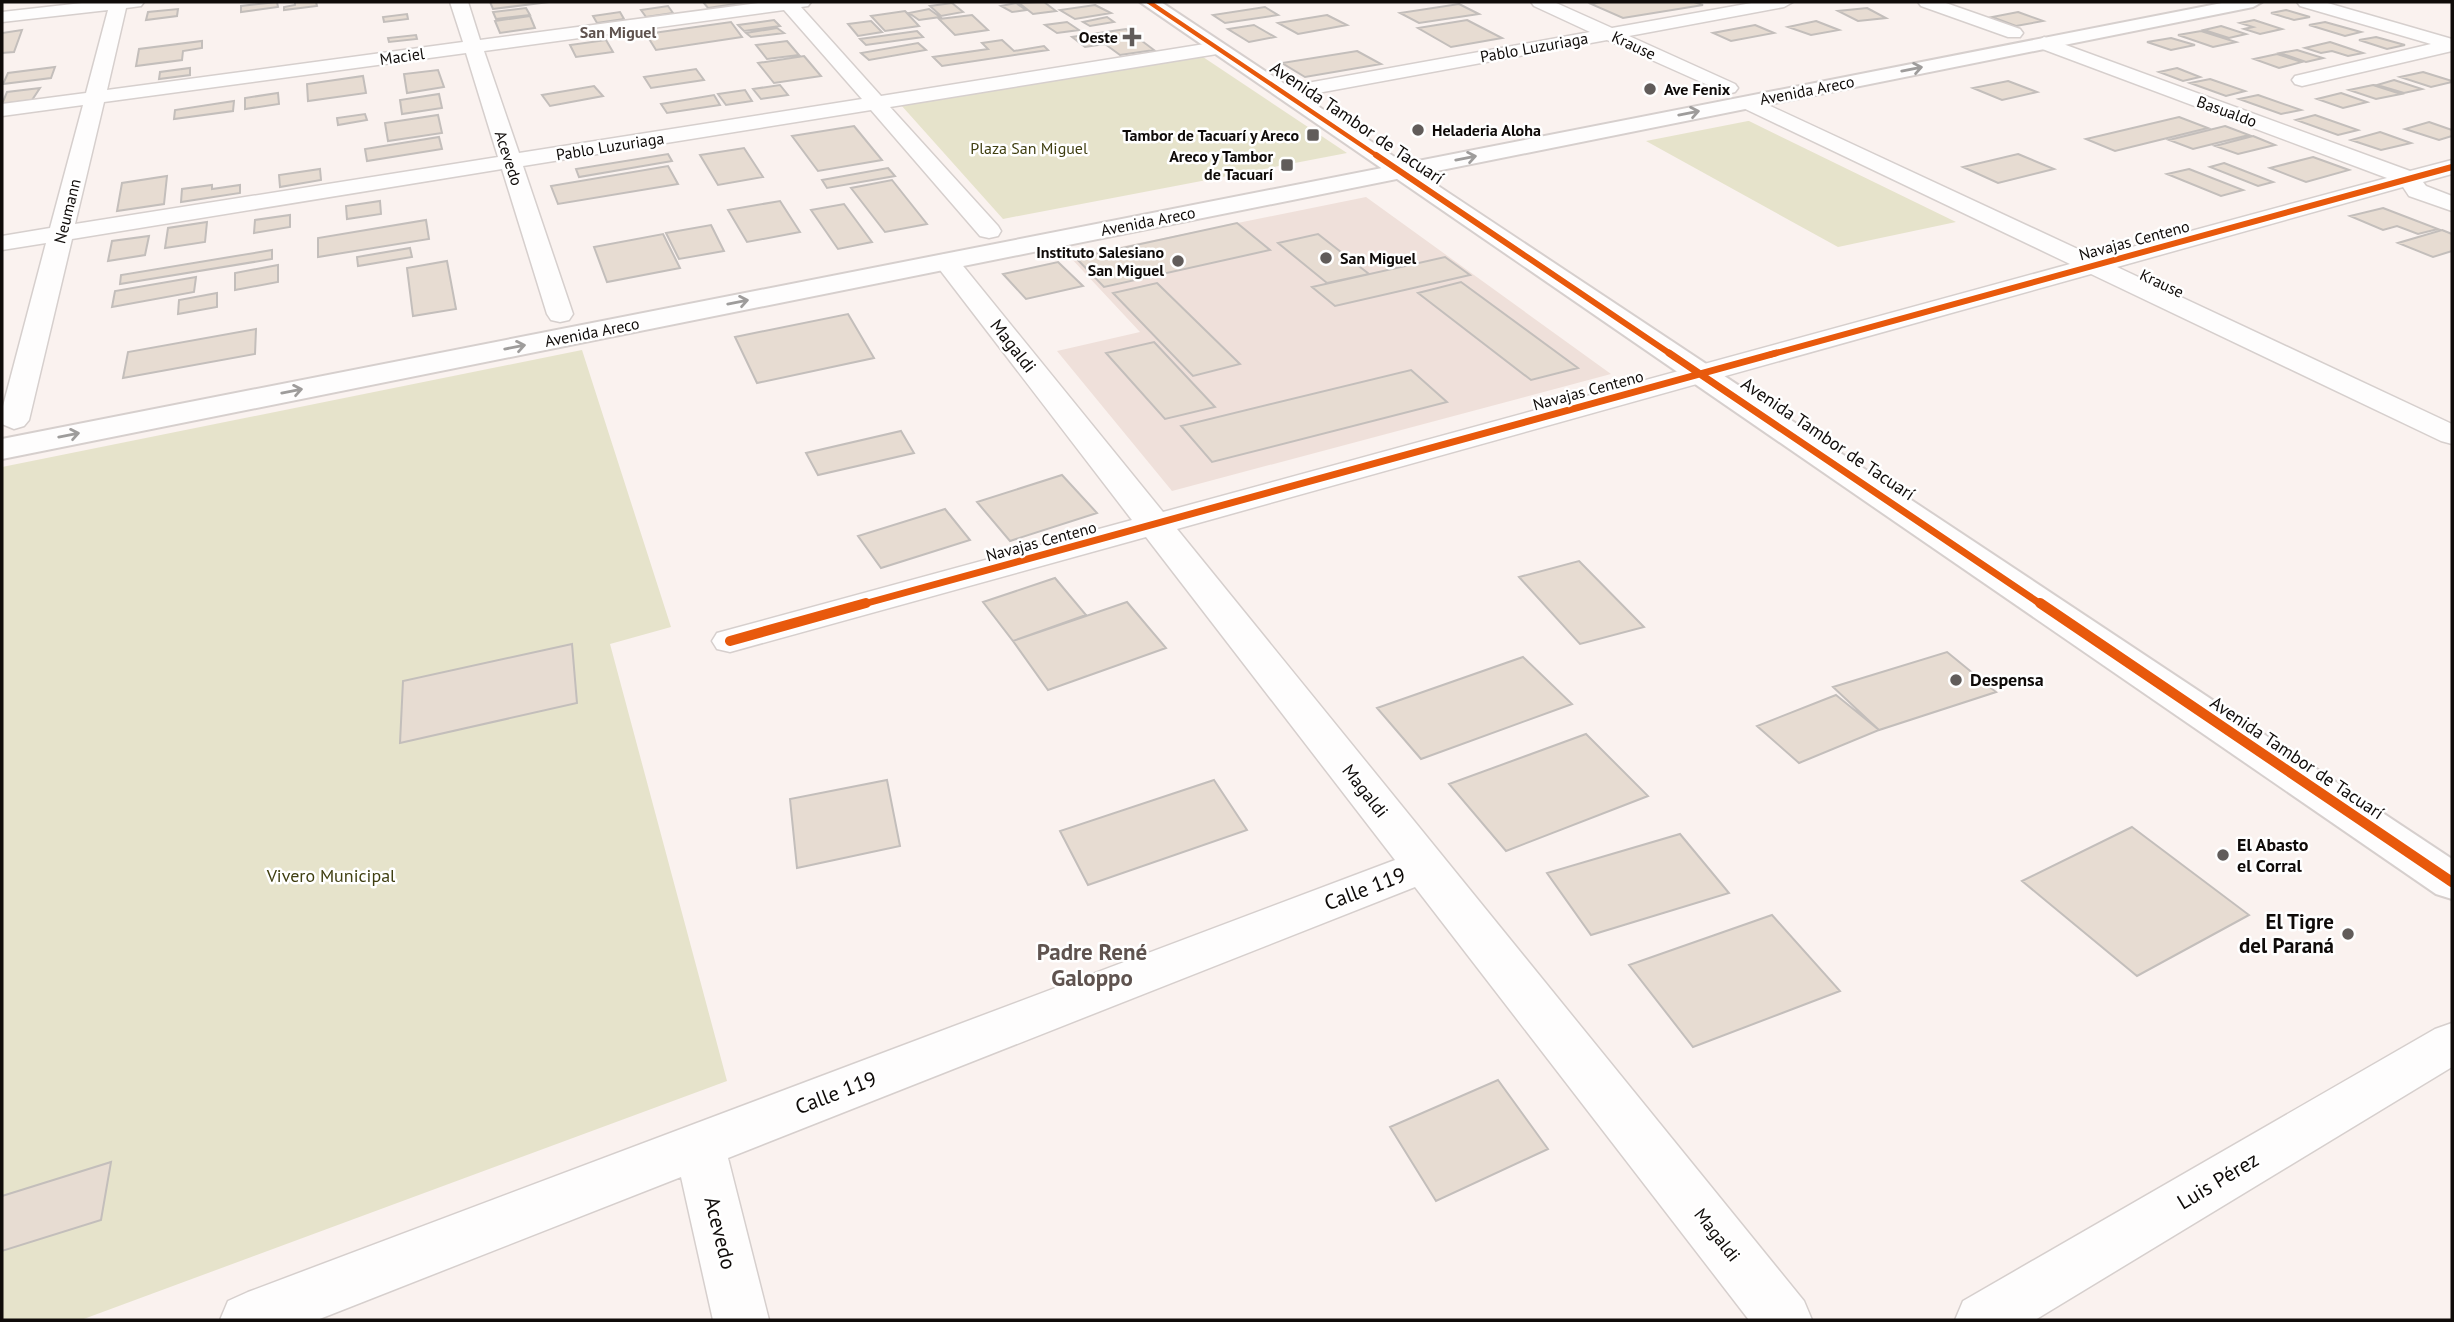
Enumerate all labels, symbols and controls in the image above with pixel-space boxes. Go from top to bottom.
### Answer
district label: San Miguel [580,22,656,42]
street label: Krause [1609,26,1659,64]
place label: Oeste [1079,27,1118,47]
street label: Pablo Luzuriaga [1479,28,1589,66]
marker: Oeste [1124,29,1140,45]
street label: Maciel [378,43,426,69]
street label: Avenida Tambor de Tacuarí [1266,56,1449,189]
one-way arrow [1900,62,1923,76]
street label: Avenida Areco [1758,71,1856,109]
place label: Ave Fenix [1664,79,1731,99]
marker: Ave Fenix [1642,81,1658,97]
street label: Basualdo [2194,91,2260,131]
one-way arrow [1677,106,1700,120]
place label: Heladeria Aloha [1432,120,1541,140]
marker: Heladeria Aloha [1410,122,1426,138]
place label: Tambor de Tacuarí y Areco [1122,125,1299,145]
marker: Tambor de Tacuarí y Areco [1305,127,1321,143]
street label: Acevedo [491,128,527,188]
street label: Pablo Luzuriaga [555,128,665,164]
park label: Plaza San Miguel [970,138,1088,158]
place label: Areco y Tambor de Tacuarí [1169,146,1274,184]
one-way arrow [1454,150,1477,164]
marker: Areco y Tambor de Tacuarí [1279,157,1295,173]
street label: Neumann [49,177,85,245]
street label: Avenida Areco [1099,202,1197,240]
street label: Navajas Centeno [2076,216,2192,264]
place label: Instituto Salesiano San Miguel [1036,242,1164,280]
place label: San Miguel [1340,248,1417,268]
marker: San Miguel [1318,250,1334,266]
marker: Instituto Salesiano San Miguel [1170,253,1186,269]
street label: Krause [2137,264,2187,302]
one-way arrow [726,295,749,309]
street label: Avenida Areco [543,313,641,351]
street label: Magaldi [985,314,1041,377]
one-way arrow [503,339,526,353]
street label: Navajas Centeno [1530,366,1646,414]
street label: Avenida Tambor de Tacuarí [1737,372,1920,505]
one-way arrow [280,384,303,397]
one-way arrow [57,428,80,442]
street label: Navajas Centeno [983,517,1099,565]
place label: Despensa [1970,668,2044,691]
marker: Despensa [1948,672,1964,688]
street label: Avenida Tambor de Tacuarí [2206,691,2389,824]
street label: Magaldi [1337,759,1393,822]
place label: El Abasto el Corral [2237,833,2309,877]
marker: El Abasto el Corral [2215,847,2231,863]
street label: Calle 119 [1320,861,1409,916]
park label: Vivero Municipal [266,864,396,887]
place label: El Tigre del Paraná [2239,908,2334,959]
marker: El Tigre del Paraná [2340,926,2356,942]
district label: Padre René Galoppo [1037,937,1147,992]
street label: Calle 119 [791,1065,880,1120]
street label: Luis Pérez [2172,1146,2263,1215]
street label: Acevedo [698,1194,743,1272]
street label: Magaldi [1689,1203,1745,1266]

